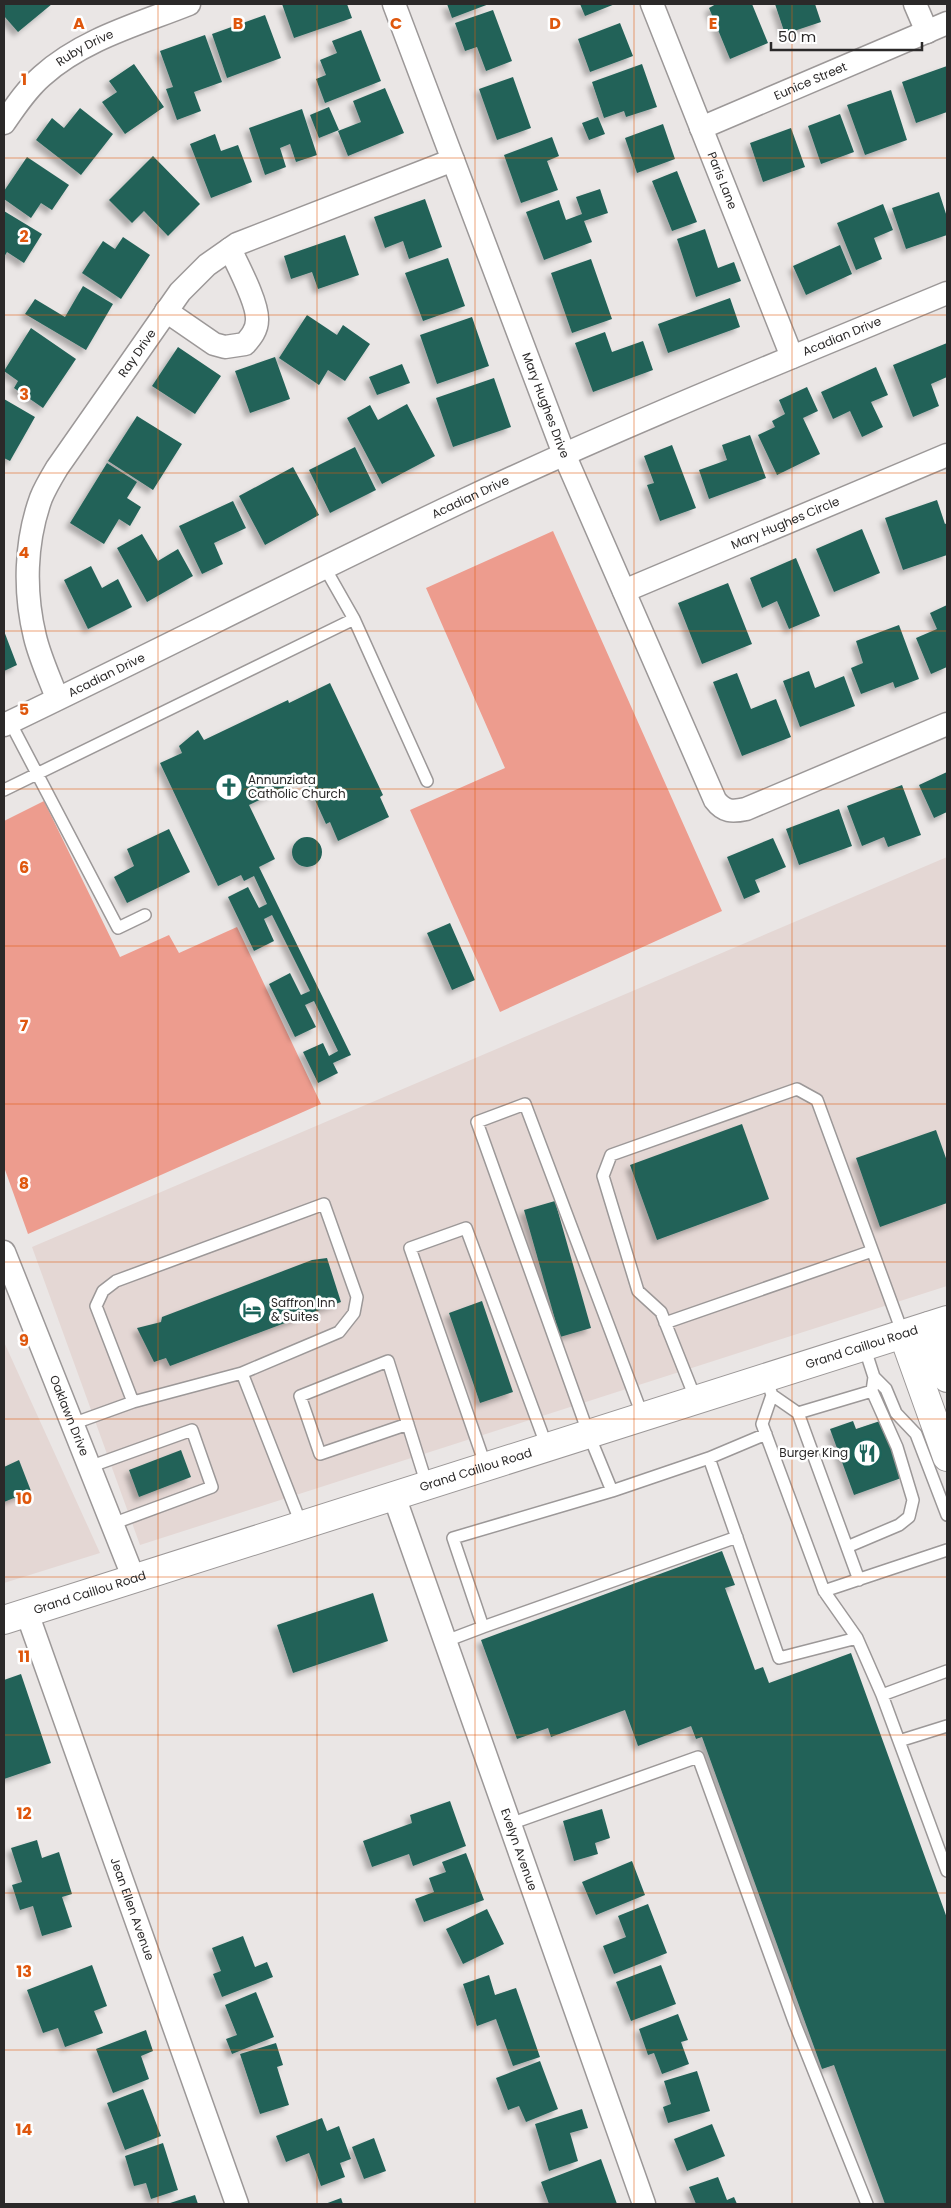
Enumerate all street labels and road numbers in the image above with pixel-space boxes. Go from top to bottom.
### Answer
street label: Ruby Drive [52,25,116,70]
street label: Eunice Street [771,58,849,104]
street label: Paris Lane [703,149,742,212]
street label: Acadian Drive [800,312,884,360]
street label: Ray Drive [114,325,160,381]
street label: Mary Hughes Drive [518,350,574,461]
street label: Acadian Drive [429,471,512,522]
street label: Mary Hughes Circle [728,492,842,553]
street label: Acadian Drive [65,649,148,701]
street label: Grand Caillou Road [803,1321,920,1373]
street label: Oaklawn Drive [46,1372,93,1458]
street label: Grand Caillou Road [417,1444,534,1495]
street label: Grand Caillou Road [31,1566,148,1618]
street label: Evelyn Avenue [497,1806,542,1893]
street label: Jean Ellen Avenue [106,1855,159,1963]

